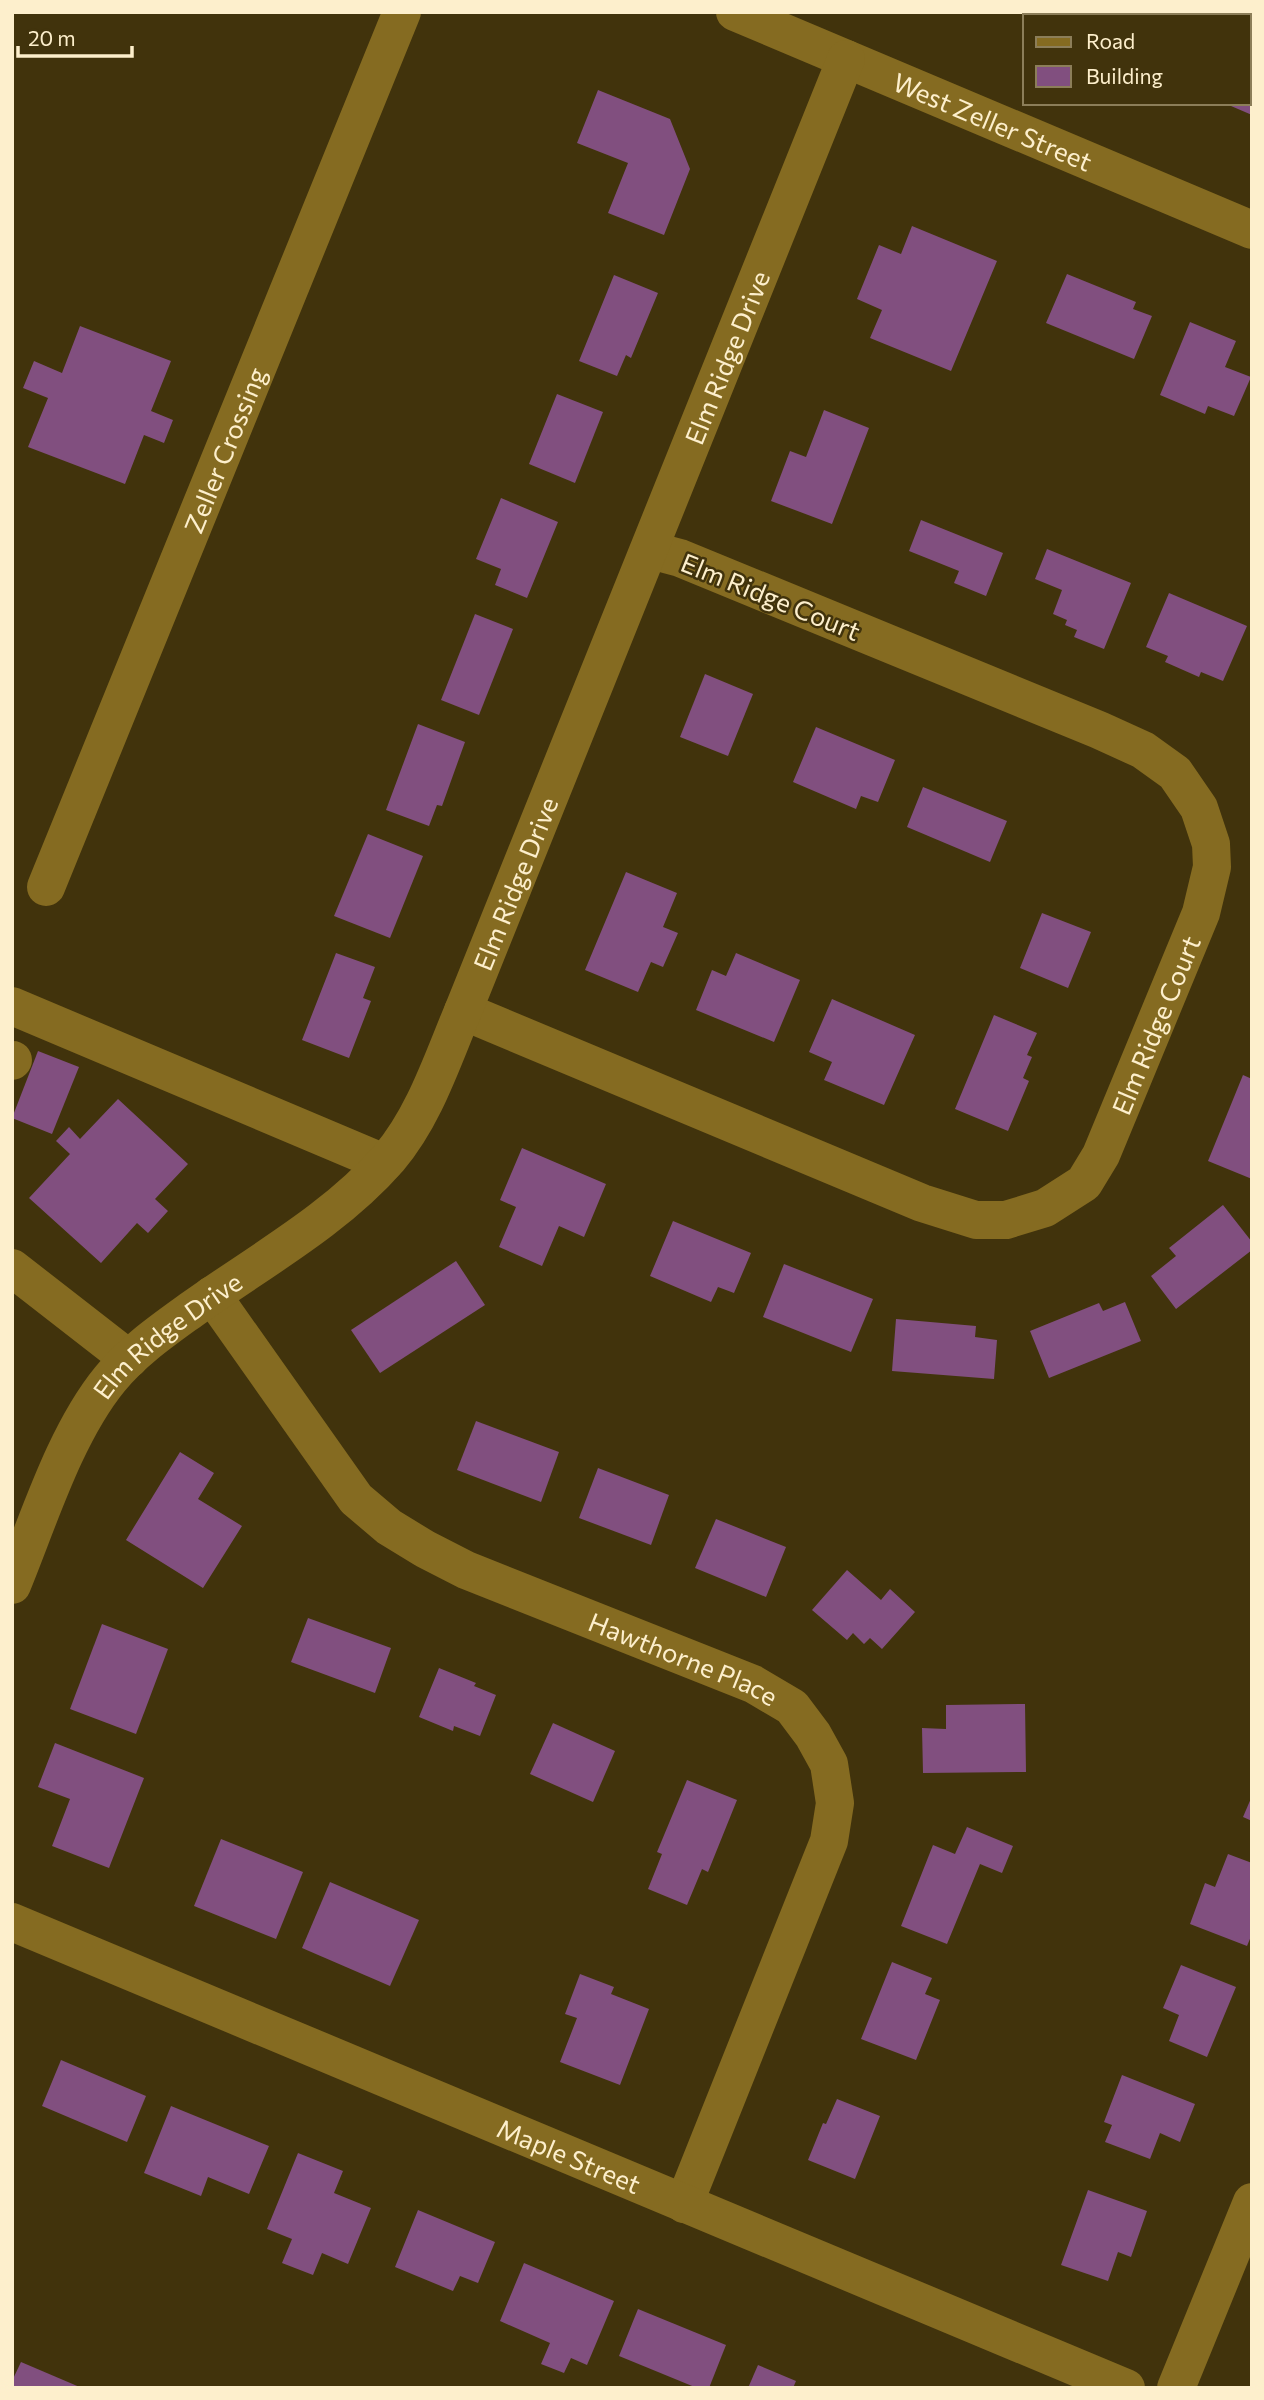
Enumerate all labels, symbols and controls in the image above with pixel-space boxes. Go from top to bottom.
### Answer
scale bar [18,14,131,58]
legend [1023,14,1250,105]
text: 20 m [28,25,76,50]
text: Road [1086,28,1135,53]
text: Building [1086,63,1163,88]
street label: West Zeller Street [889,65,1097,176]
street label: Elm Ridge Drive [677,266,775,448]
street label: Zeller Crossing [176,363,271,537]
street label: Elm Ridge Court [677,546,865,646]
street label: Elm Ridge Drive [466,792,563,975]
street label: Elm Ridge Court [1104,931,1206,1119]
street label: Elm Ridge Drive [85,1265,247,1404]
street label: Hawthorne Place [585,1605,784,1711]
street label: Maple Street [493,2111,646,2199]

